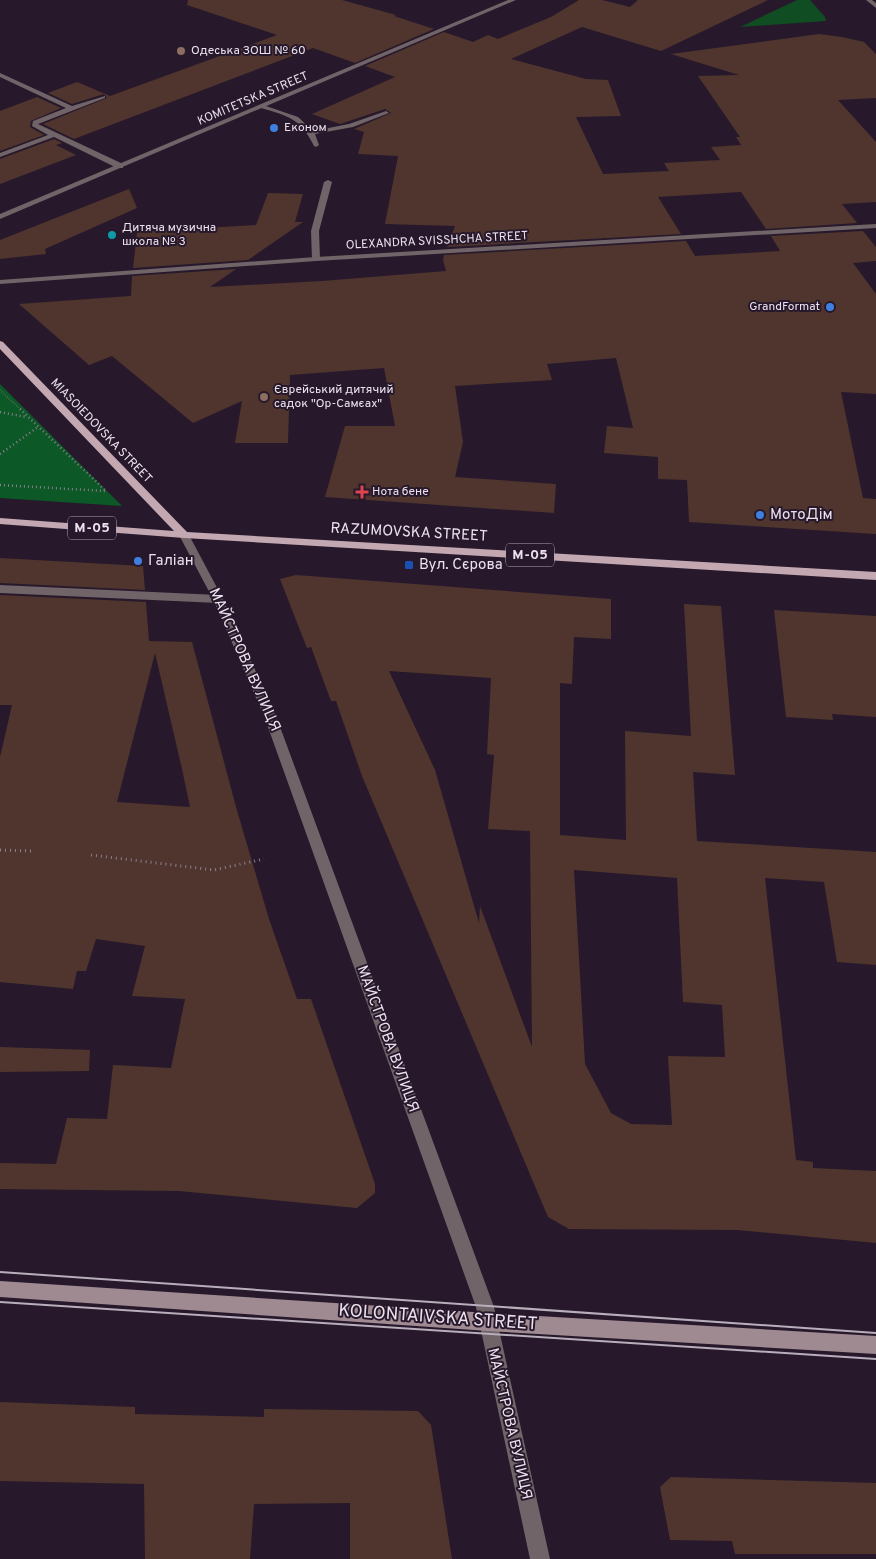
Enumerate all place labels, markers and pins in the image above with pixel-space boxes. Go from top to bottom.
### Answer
place label: Одеська ЗОШ № 60 [191,43,306,59]
marker: Одеська ЗОШ № 60 [175,45,187,57]
place label: Економ [284,120,327,136]
marker: Економ [268,122,280,134]
place label: Дитяча музична школа № 3 [122,220,216,250]
marker: Дитяча музична школа № 3 [106,229,118,241]
place label: GrandFormat [749,299,820,315]
marker: GrandFormat [824,301,836,313]
place label: Єврейський дитячий садок "Ор-Самєах" [274,382,394,412]
marker: Єврейський дитячий садок "Ор-Самєах" [258,391,270,403]
place label: Нота бене [372,484,429,500]
marker: Нота бене [356,486,368,498]
place label: МотоДім [770,506,833,525]
marker: МотоДім [754,509,766,521]
place label: Галіан [148,552,194,571]
marker: Галіан [132,555,144,567]
place label: Вул. Сєрова [419,556,503,575]
marker: Вул. Сєрова [403,559,415,571]

